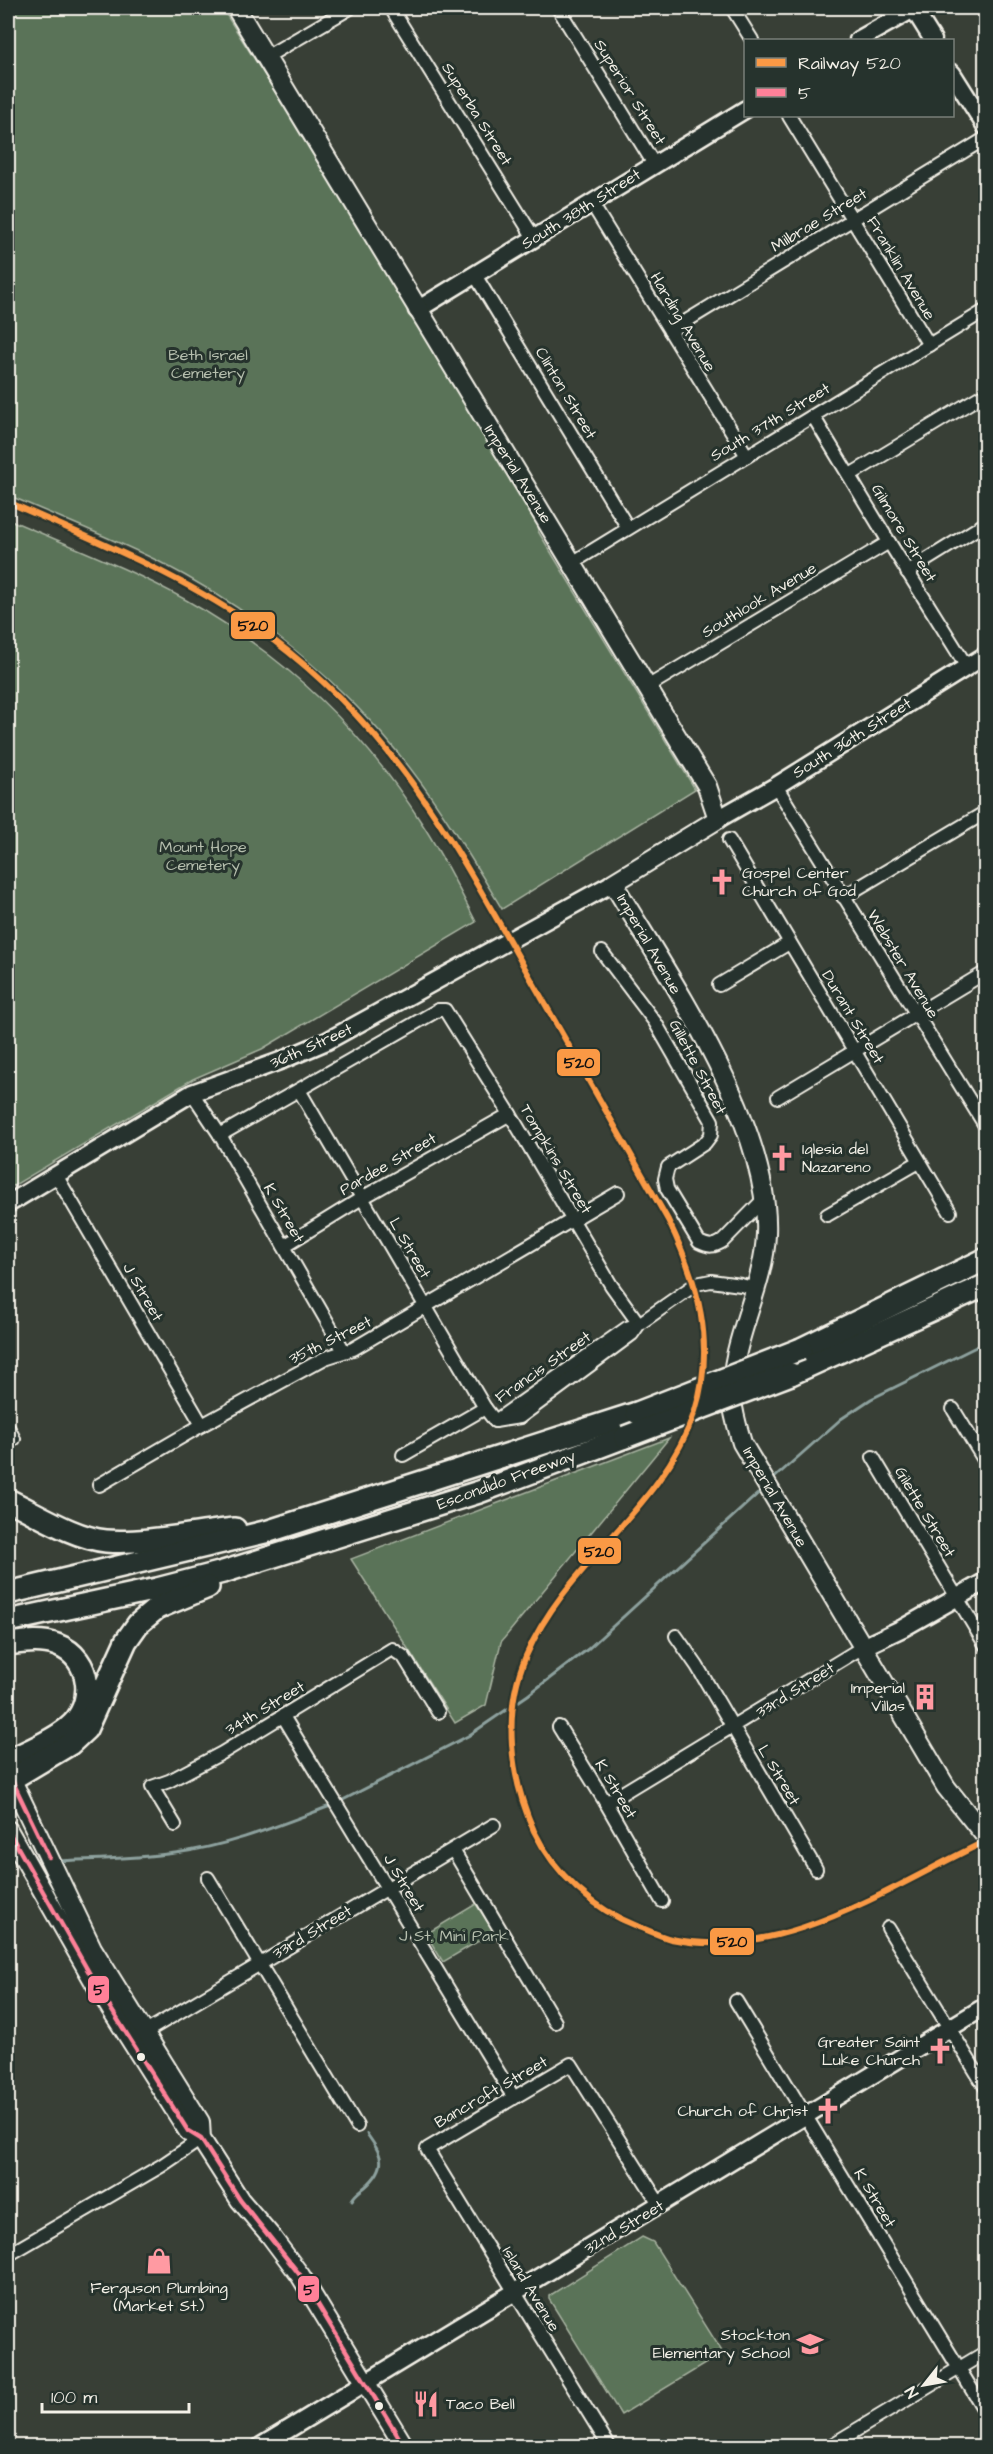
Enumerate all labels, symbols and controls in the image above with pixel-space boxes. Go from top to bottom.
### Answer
street label: Superior Street [589,35,672,150]
legend [744,39,954,117]
text: Railway 520 [798,51,901,77]
street label: Superba Street [436,58,518,170]
text: 5 [798,81,811,106]
street label: South 38th Street [517,163,645,255]
street label: Milbrae Street [767,182,872,257]
street label: Franklin Avenue [861,212,941,324]
street label: Harding Avenue [644,268,721,376]
street label: Clinton Street [530,343,602,443]
park label: Beth Israel Cemetery [168,344,248,385]
street label: South 37th Street [706,377,835,467]
street label: Imperial Avenue [479,420,557,528]
street label: Gilmore Street [866,480,942,587]
street label: Southlook Avenue [697,557,821,643]
line badge: 520 [230,611,276,640]
text: 520 [238,615,268,637]
street label: South 36th Street [788,692,916,784]
park label: Mount Hope Cemetery [159,836,247,877]
place label: Gospel Center Church of God [742,862,856,902]
church icon: Gospel Center Church of God [707,867,737,897]
street label: Imperial Avenue [611,890,687,999]
street label: Webster Avenue [862,906,944,1023]
street label: Durant Street [816,966,890,1068]
street label: Gillette Street [664,1016,733,1119]
street label: 36th Street [266,1018,356,1074]
line badge: 520 [556,1048,601,1077]
text: 520 [564,1052,594,1074]
street label: Tompkins Street [515,1100,598,1218]
street label: Pardee Street [336,1127,441,1201]
place label: Iglesia del Nazareno [802,1138,871,1178]
church icon: Iglesia del Nazareno [767,1143,797,1173]
street label: K Street [258,1179,310,1247]
street label: L Street [384,1214,437,1283]
street label: J Street [117,1259,169,1326]
street label: 35th Street [285,1310,376,1370]
street label: Francis Street [491,1325,596,1408]
street label: Imperial Avenue [737,1443,813,1552]
street label: Escondido Freeway [434,1445,579,1516]
street label: Gilette Street [889,1463,961,1562]
line badge: 520 [577,1537,622,1565]
text: 520 [584,1541,614,1563]
street label: 33rd Street [751,1657,839,1723]
street label: 34th Street [221,1675,309,1740]
place label: Imperial Villas [851,1677,905,1717]
building icon: Imperial Villas [910,1682,940,1712]
street label: L Street [752,1741,806,1810]
street label: K Street [590,1755,643,1823]
street label: J Street [378,1850,430,1917]
street label: 33rd Street [268,1899,356,1964]
park label: J St. Mini Park [399,1925,509,1947]
line badge: 520 [709,1927,755,1956]
text: 520 [717,1931,747,1953]
line badge: 5 [87,1975,110,2004]
text: 5 [93,1979,105,2001]
place label: Greater Saint Luke Church [818,2031,921,2071]
church icon: Greater Saint Luke Church [925,2036,955,2066]
street label: Bancroft Street [430,2050,552,2133]
unlabelled marker [135,2051,147,2063]
church icon: Church of Christ [813,2096,843,2126]
place label: Church of Christ [677,2100,809,2122]
street label: K Street [849,2164,902,2232]
street label: 32nd Street [580,2194,668,2259]
street label: Island Avenue [497,2242,565,2336]
shop icon: Ferguson Plumbing (Market St.) [144,2246,174,2276]
line badge: 5 [297,2275,320,2303]
place label: Ferguson Plumbing (Market St.) [90,2277,228,2317]
text: 5 [303,2279,315,2301]
place label: Stockton Elementary School [653,2324,790,2365]
school or university icon: Stockton Elementary School [795,2329,825,2359]
north arrow [894,2355,954,2415]
scale bar [42,2376,189,2414]
text: N [900,2382,924,2402]
text: 100 m [51,2385,97,2410]
restaurant icon: Taco Bell [411,2389,441,2419]
place label: Taco Bell [446,2393,515,2415]
unlabelled marker [373,2400,385,2412]

